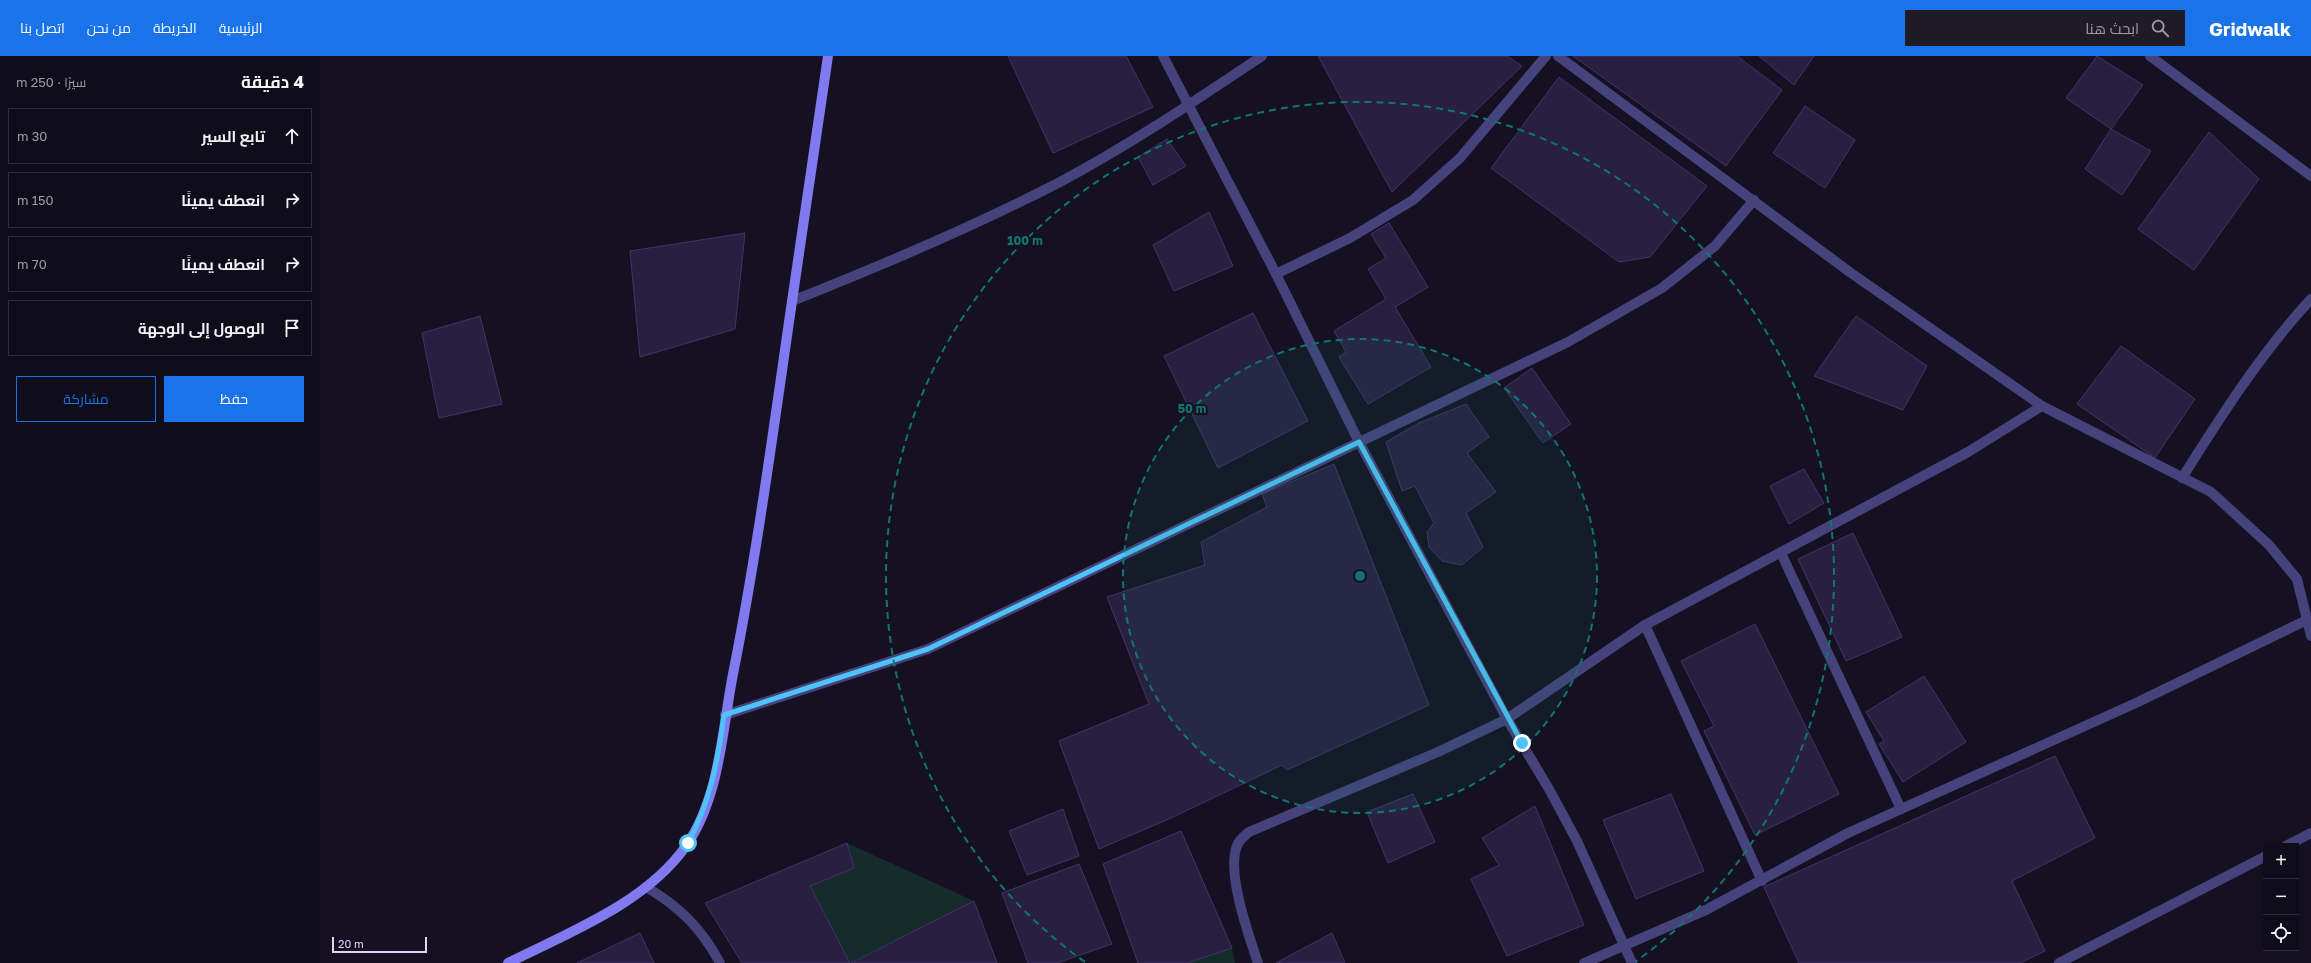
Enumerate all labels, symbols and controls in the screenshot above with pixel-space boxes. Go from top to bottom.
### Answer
search box [1905,10,2185,46]
icon: search [2149,17,2171,39]
text: Gridwalk [2209,17,2291,40]
text: اتصل بنا [20,19,65,36]
text: من نحن [87,19,131,36]
text: الخريطة [153,19,197,36]
text: الرئيسية [219,19,263,36]
text: ابحث هنا [2085,19,2139,37]
text: 4 دقيقة [241,71,304,92]
text: سيرًا · 250 m [16,74,86,90]
icon: ahead [281,125,303,147]
text: تابع السير [202,127,265,145]
text: 30 m [17,128,47,144]
icon: right [281,189,303,211]
text: انعطف يمينًا [181,191,265,209]
text: 150 m [17,192,54,208]
text: 100 m [1007,233,1043,248]
icon: right [281,253,303,275]
text: انعطف يمينًا [181,255,265,273]
text: 70 m [17,256,47,272]
icon: arrive [281,317,303,339]
text: الوصول إلى الوجهة [138,319,265,337]
button: مشاركة [16,376,156,422]
button: حفظ [164,376,304,422]
text: 50 m [1178,401,1206,416]
centre of rings [1353,569,1367,583]
route end [1513,734,1531,752]
route start [679,834,697,852]
map controls [2263,843,2299,951]
button: + [2263,843,2299,879]
button: − [2263,879,2299,915]
button: locate [2263,915,2299,951]
scale bar [332,935,427,954]
text: 20 m [338,937,364,950]

